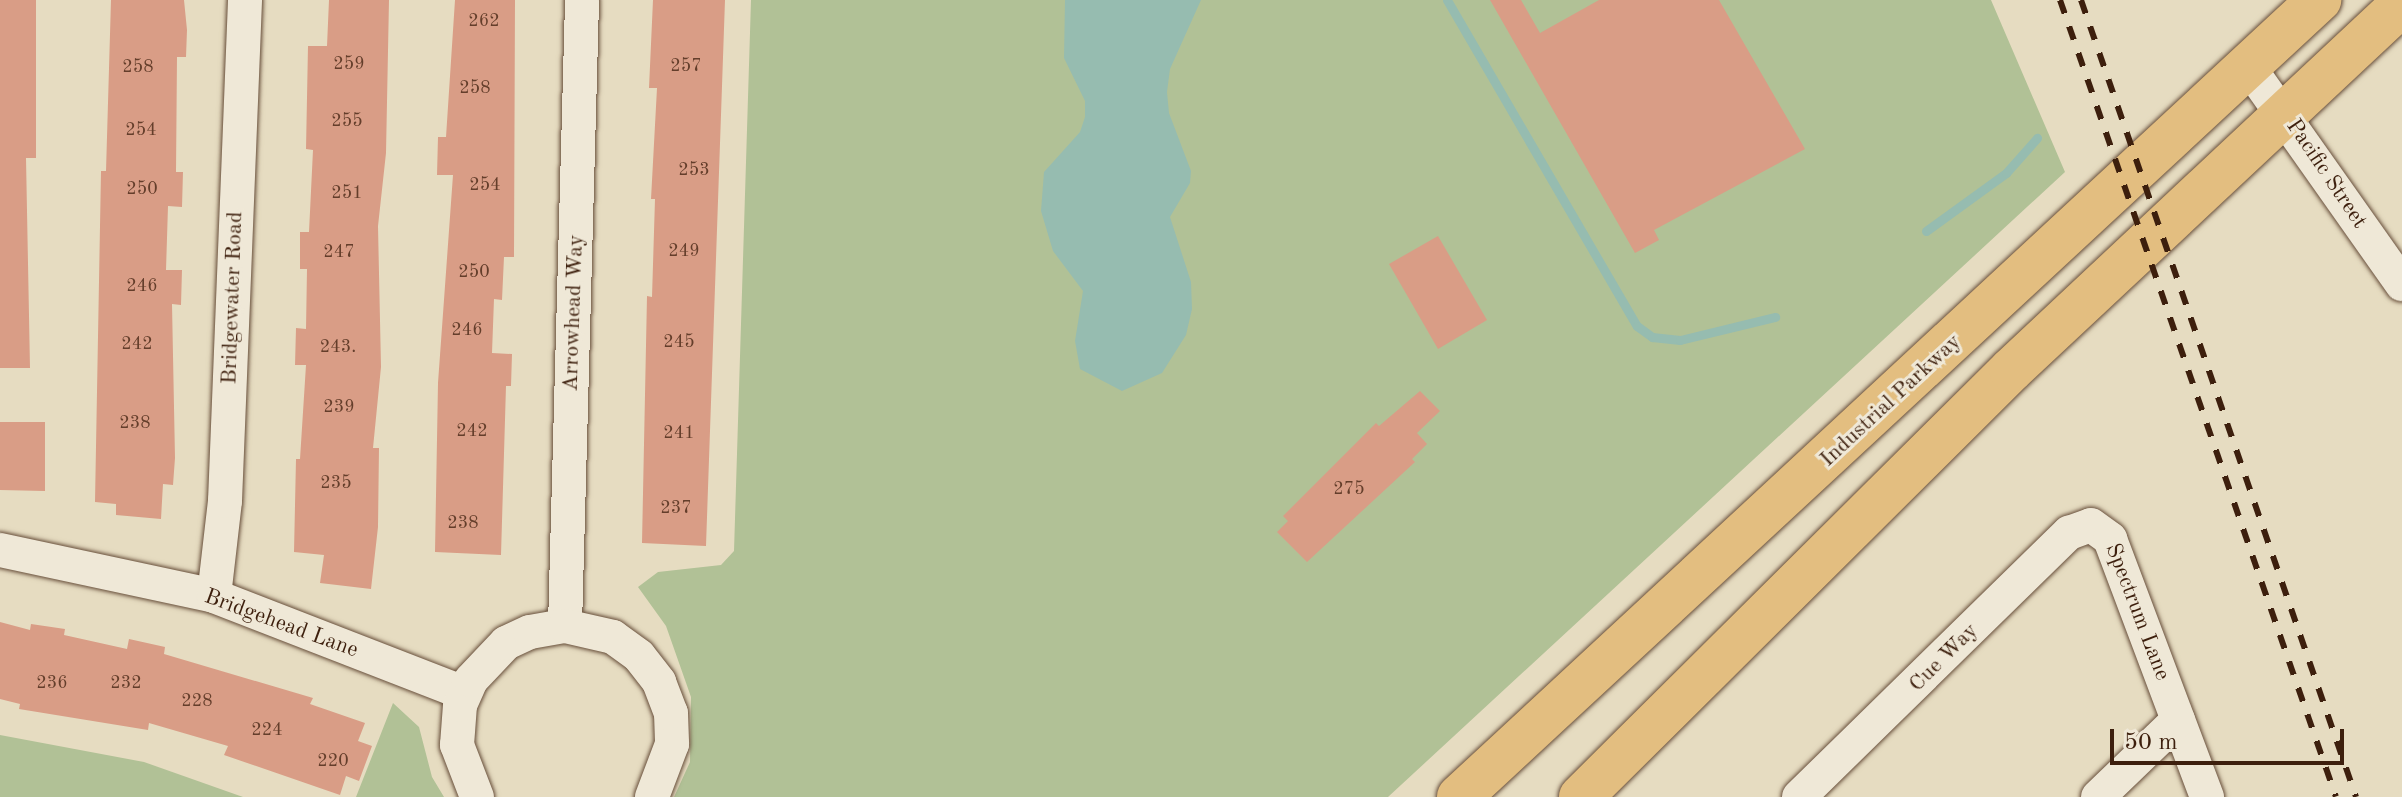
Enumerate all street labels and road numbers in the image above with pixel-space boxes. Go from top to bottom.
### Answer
street label: Pacific Street [2280,114,2372,234]
street label: Bridgewater Road [217,211,249,385]
street label: Arrowhead Way [558,234,590,392]
street label: Industrial Parkway [1815,329,1967,473]
street label: Spectrum Lane [2099,540,2175,684]
street label: Bridgehead Lane [200,584,362,664]
street label: Cue Way [1904,618,1984,698]

